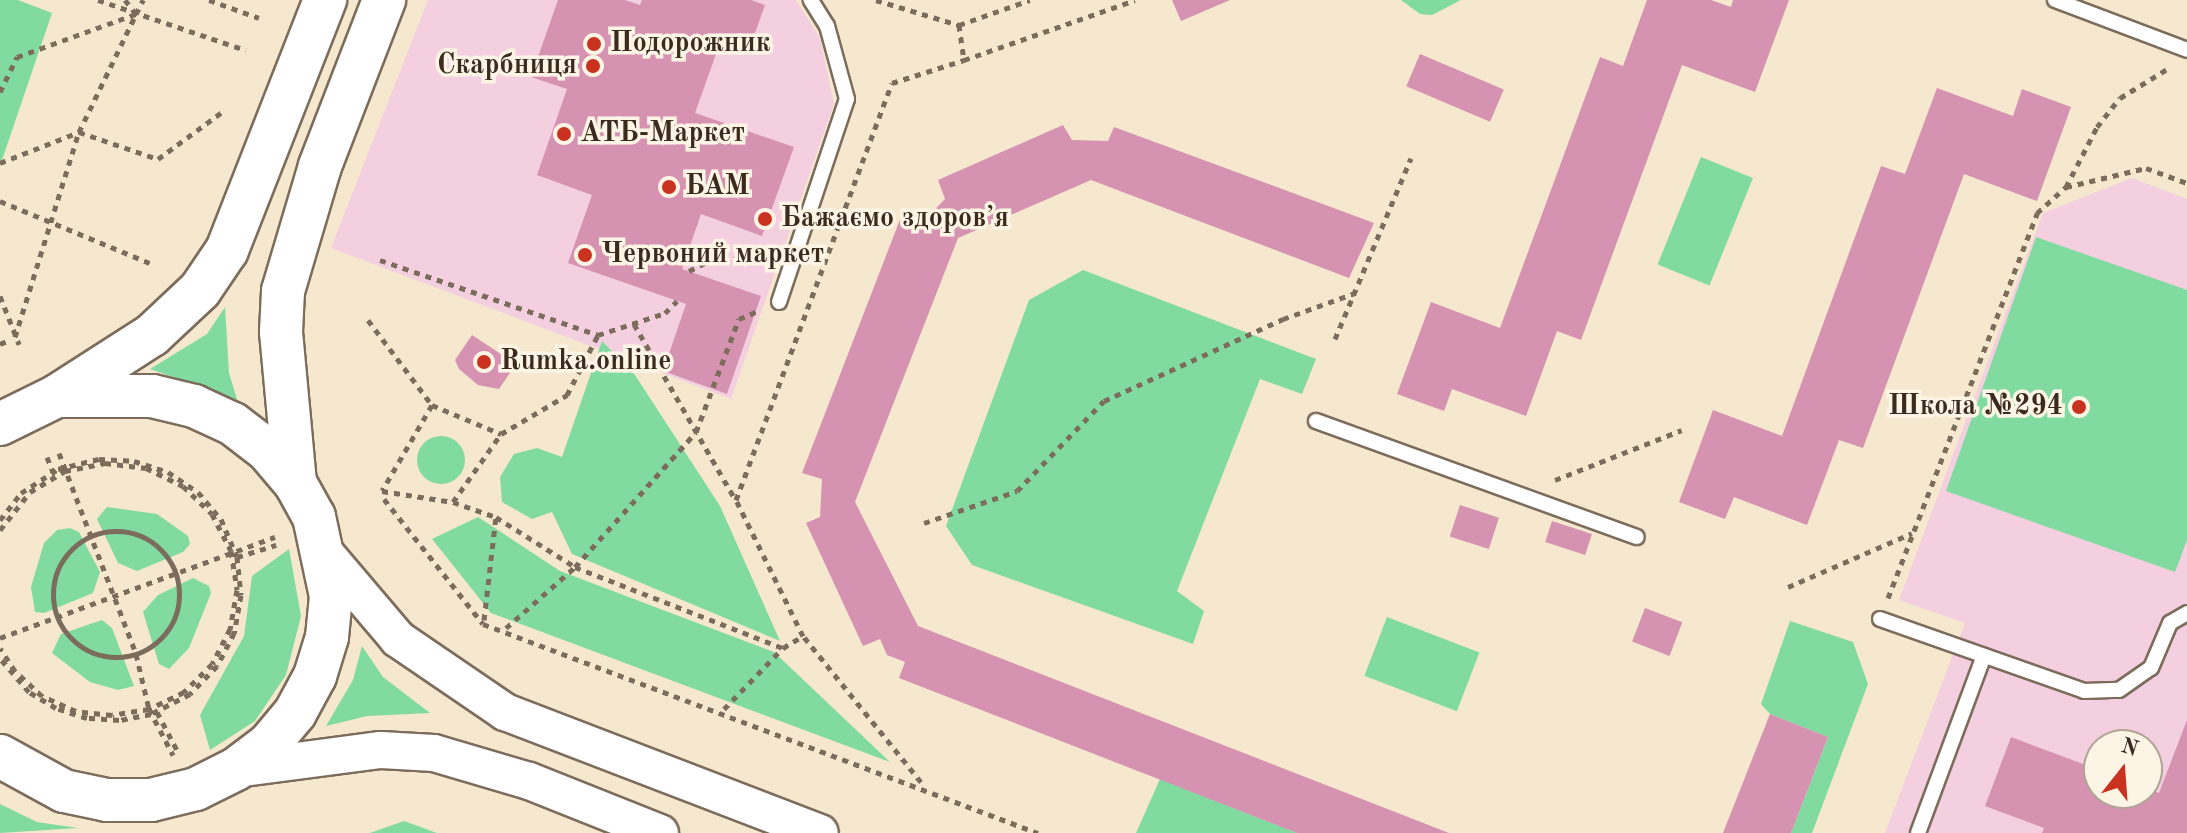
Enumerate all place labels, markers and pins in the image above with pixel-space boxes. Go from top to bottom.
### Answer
place label: Подорожник [610,27,770,61]
marker: Подорожник [585,35,603,53]
place label: Скарбниця [437,49,577,83]
marker: Скарбниця [584,57,602,75]
place label: АТБ-Маркет [580,117,745,151]
marker: АТБ-Маркет [555,125,573,143]
place label: БАМ [685,170,750,204]
marker: БАМ [660,178,678,196]
place label: Бажаємо здоровʼя [781,202,1009,236]
marker: Бажаємо здоровʼя [756,210,774,228]
place label: Червоний маркет [601,238,824,272]
marker: Червоний маркет [576,246,594,264]
place label: Rumka.online [500,345,671,379]
marker: Rumka.online [475,353,493,371]
place label: Школа №294 [1888,390,2063,424]
marker: Школа №294 [2070,398,2088,416]

